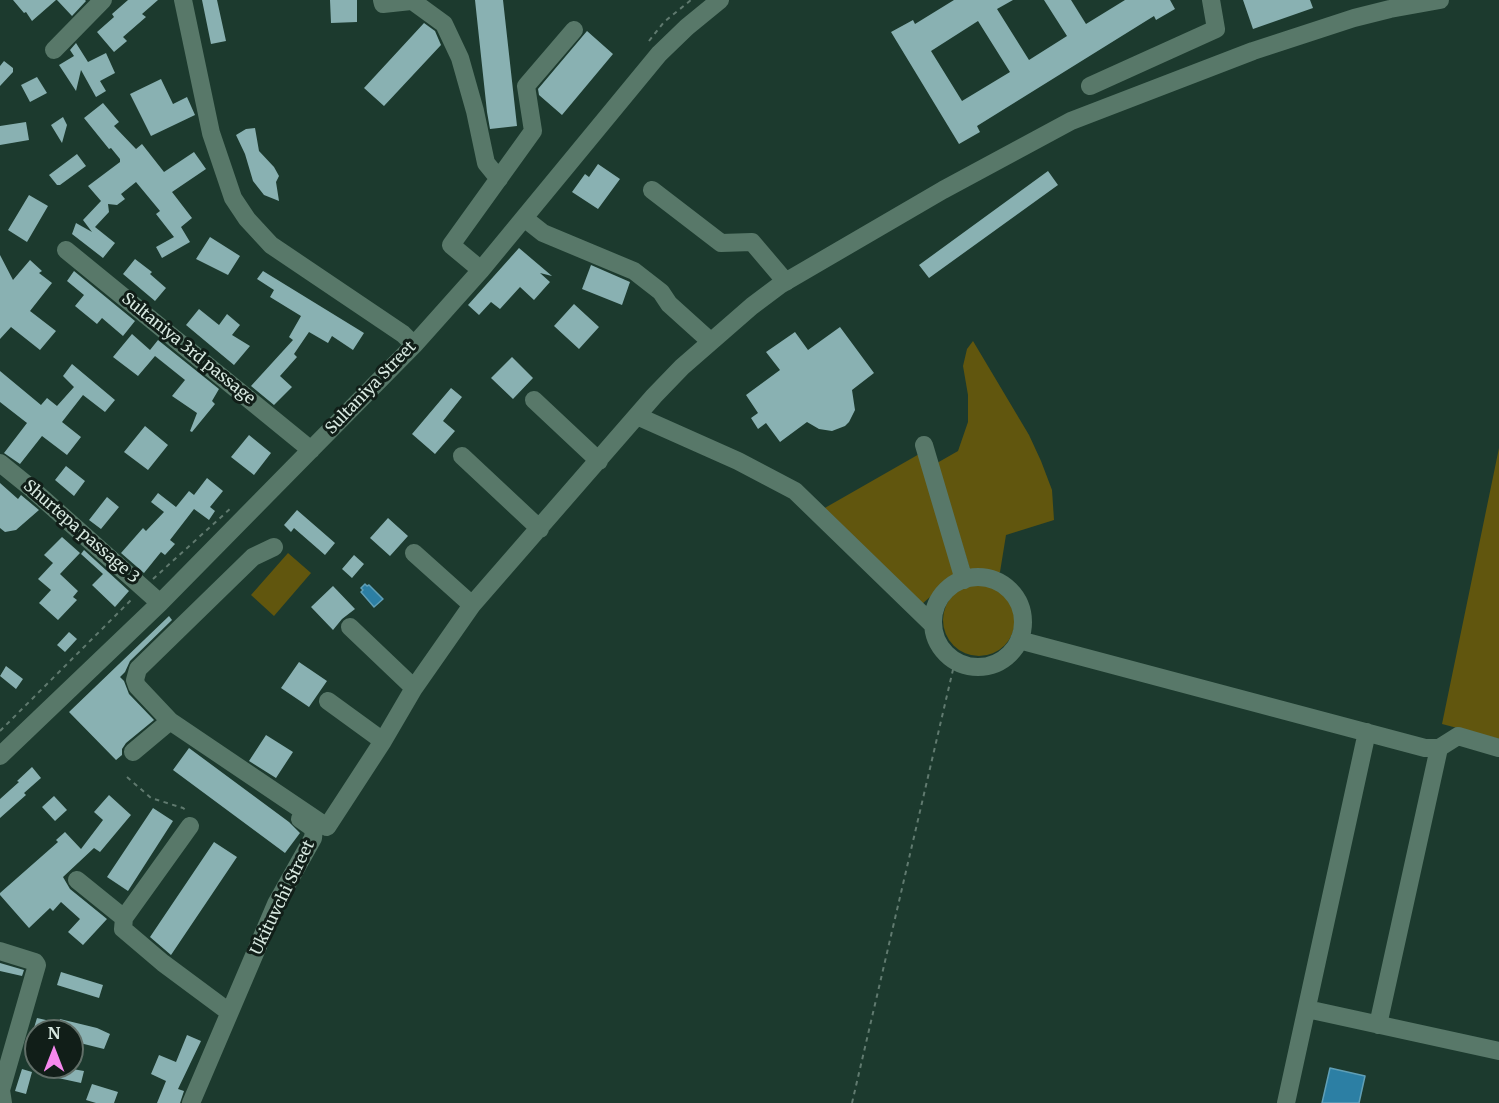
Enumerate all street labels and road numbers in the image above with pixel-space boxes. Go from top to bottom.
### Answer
street label: Sultaniya 3rd passage [117,289,259,409]
street label: Sultаniya Street [322,338,420,438]
street label: Shurtepa passage 3 [19,476,143,588]
street label: Ukituvchi Street [247,838,319,958]

